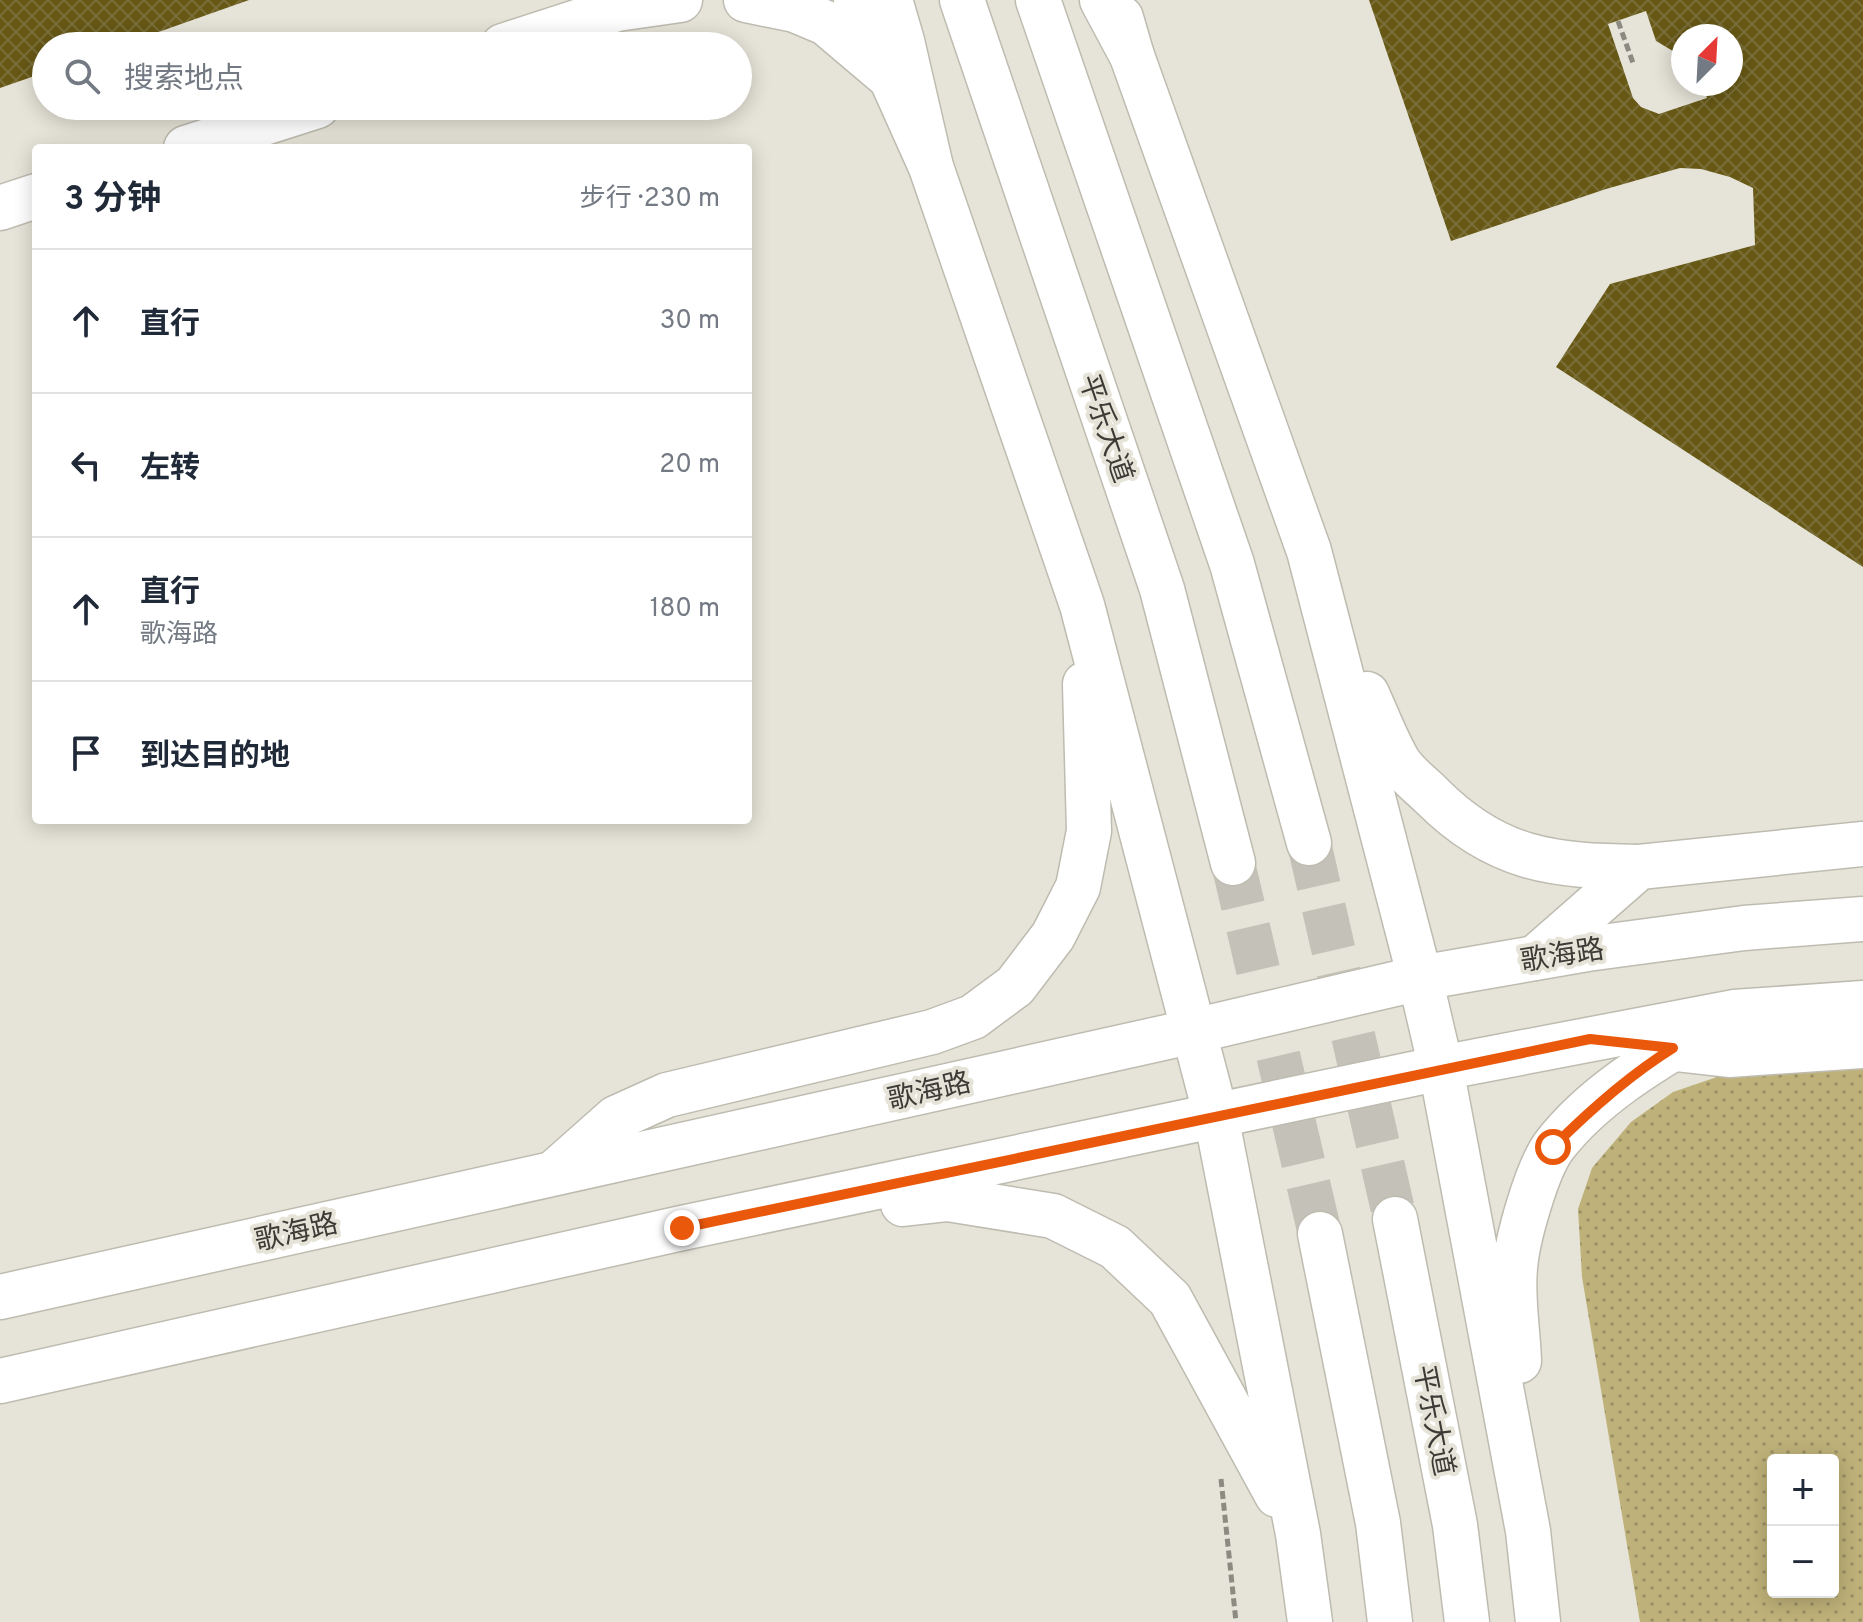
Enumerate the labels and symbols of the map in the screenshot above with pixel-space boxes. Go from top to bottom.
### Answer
north arrow [1671,24,1743,96]
street label: 平乐大道 [1069,370,1139,488]
street label: 歌海路 [1518,933,1607,981]
street label: 歌海路 [885,1066,975,1120]
route start [1535,1129,1571,1165]
street label: 歌海路 [252,1207,342,1261]
route end [664,1210,700,1246]
street label: 平乐大道 [1404,1362,1460,1479]

